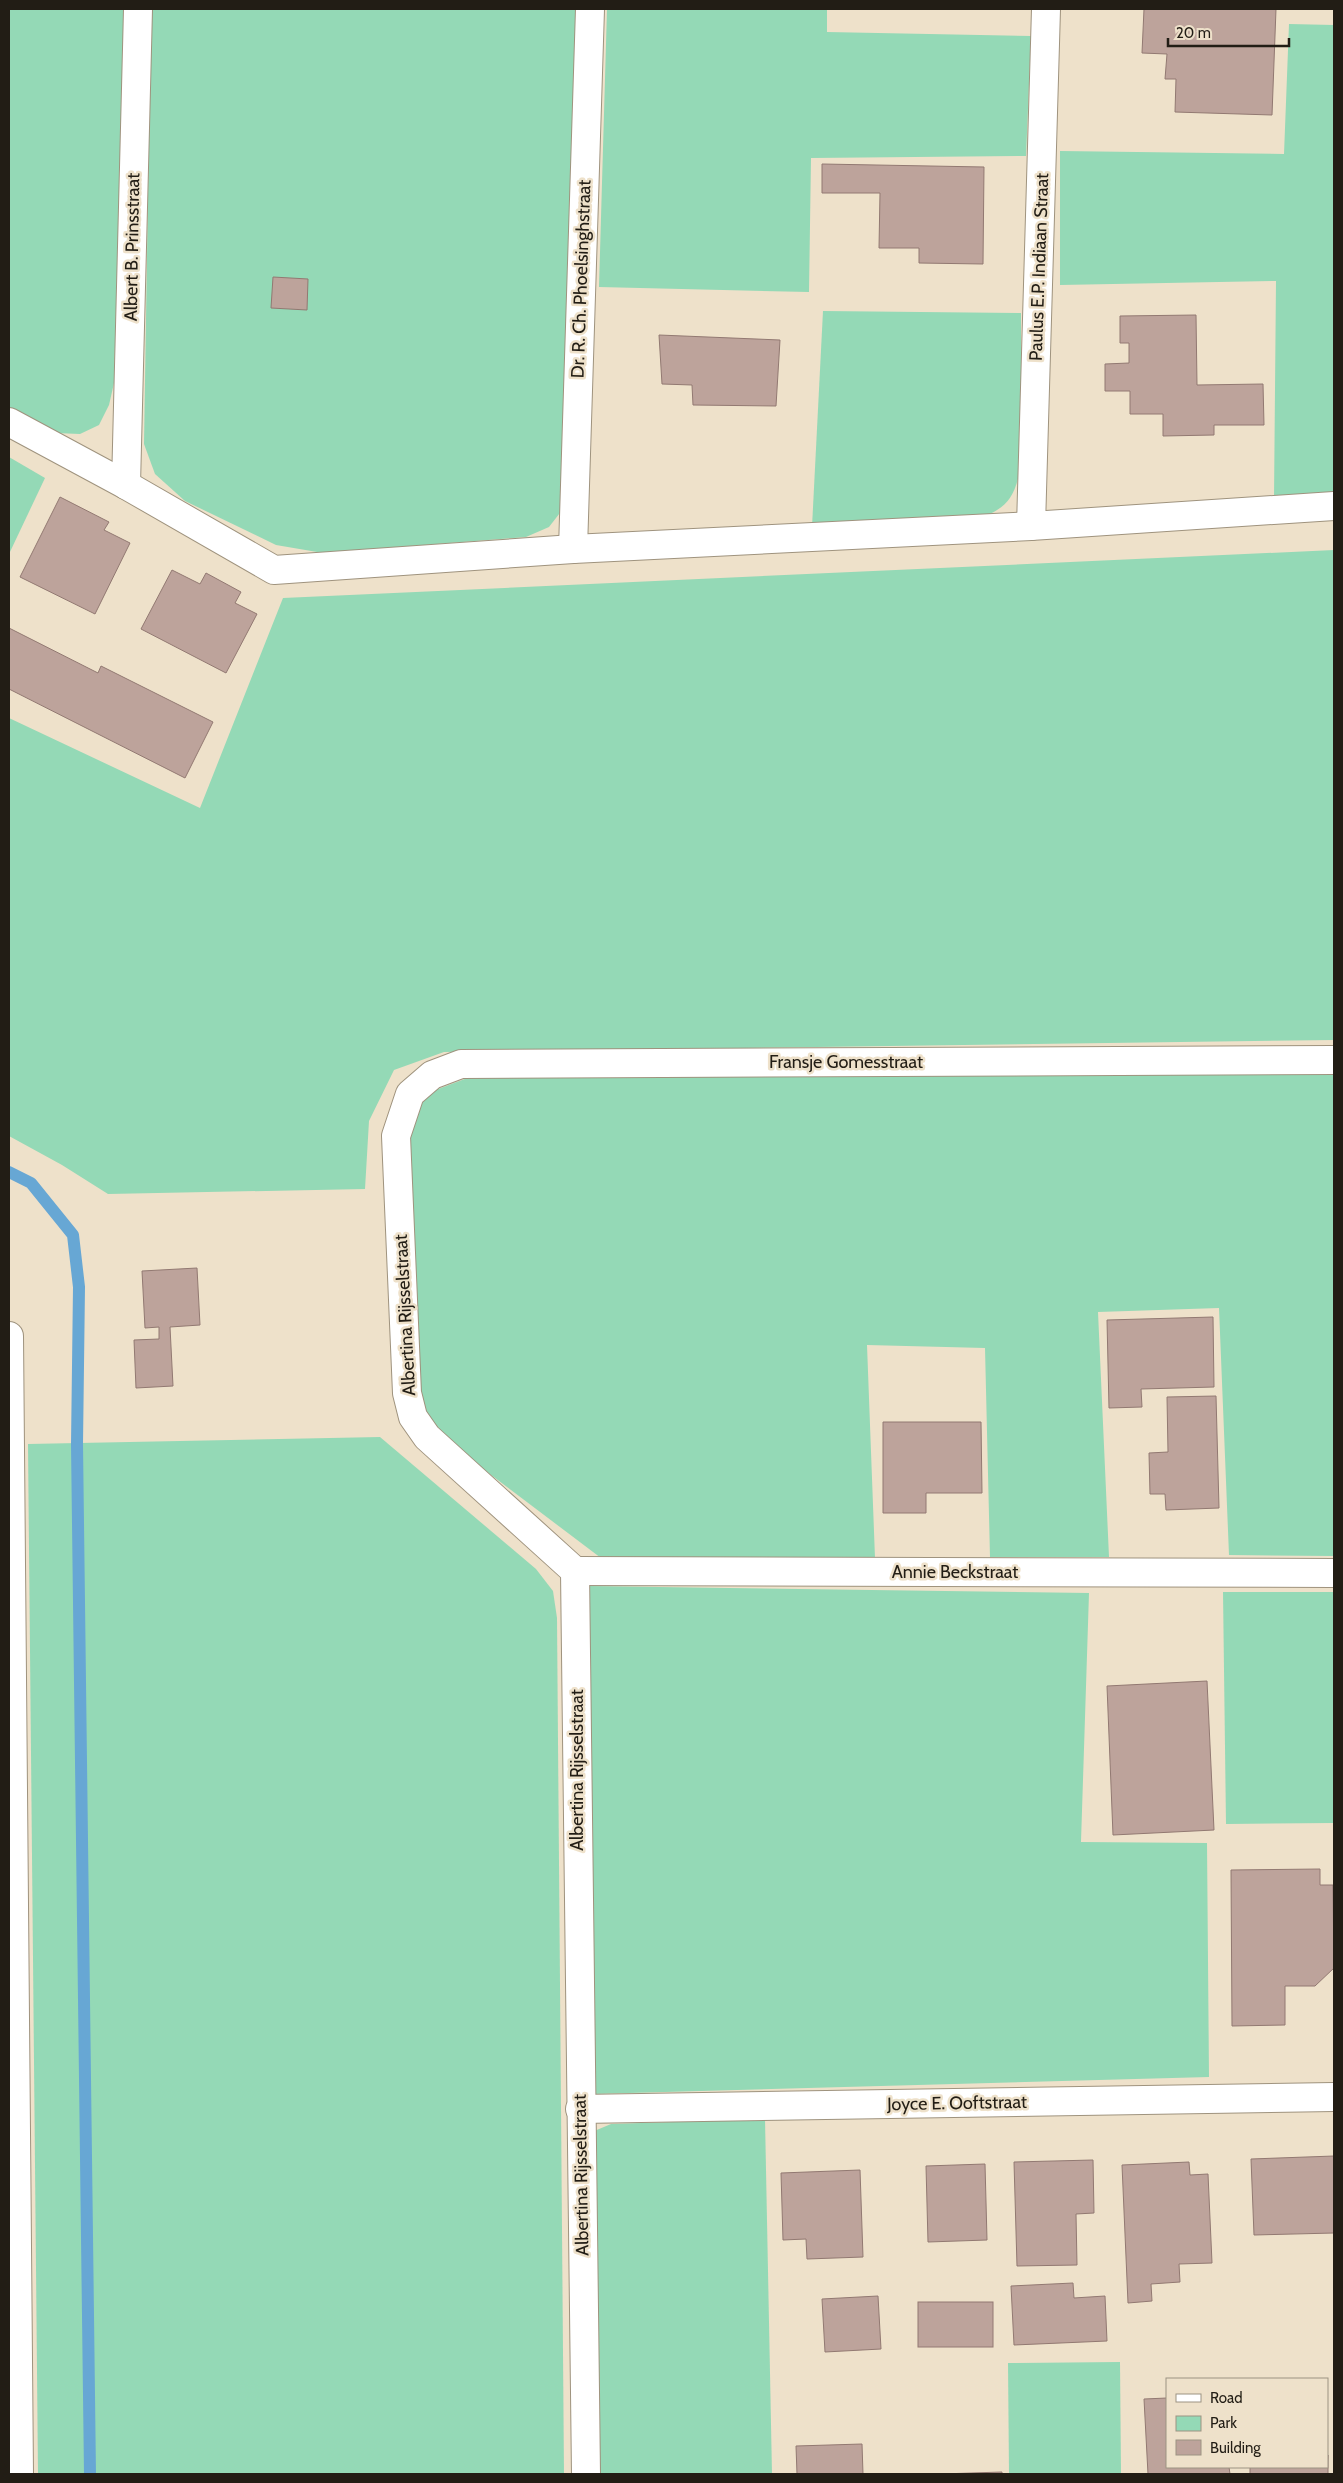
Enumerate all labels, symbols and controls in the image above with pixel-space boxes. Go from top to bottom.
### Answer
scale bar [1168,15,1289,47]
text: 20 m [1176,24,1211,42]
street label: Paulus E.P. Indiaan Straat [1025,172,1053,362]
street label: Albert B. Prinsstraat [120,173,144,321]
street label: Dr. R. Ch. Phoelsinghstraat [567,179,595,379]
street label: Fransje Gomesstraat [769,1051,923,1073]
street label: Albertina Rijsselstraat [390,1234,420,1396]
street label: Annie Beckstraat [892,1561,1018,1583]
street label: Albertina Rijsselstraat [566,1689,588,1851]
street label: Joyce E. Ooftstraat [886,2091,1027,2115]
street label: Albertina Rijsselstraat [569,2094,593,2256]
legend [1166,2378,1328,2468]
text: Road [1210,2389,1243,2407]
text: Park [1210,2414,1237,2432]
text: Building [1210,2439,1261,2457]

